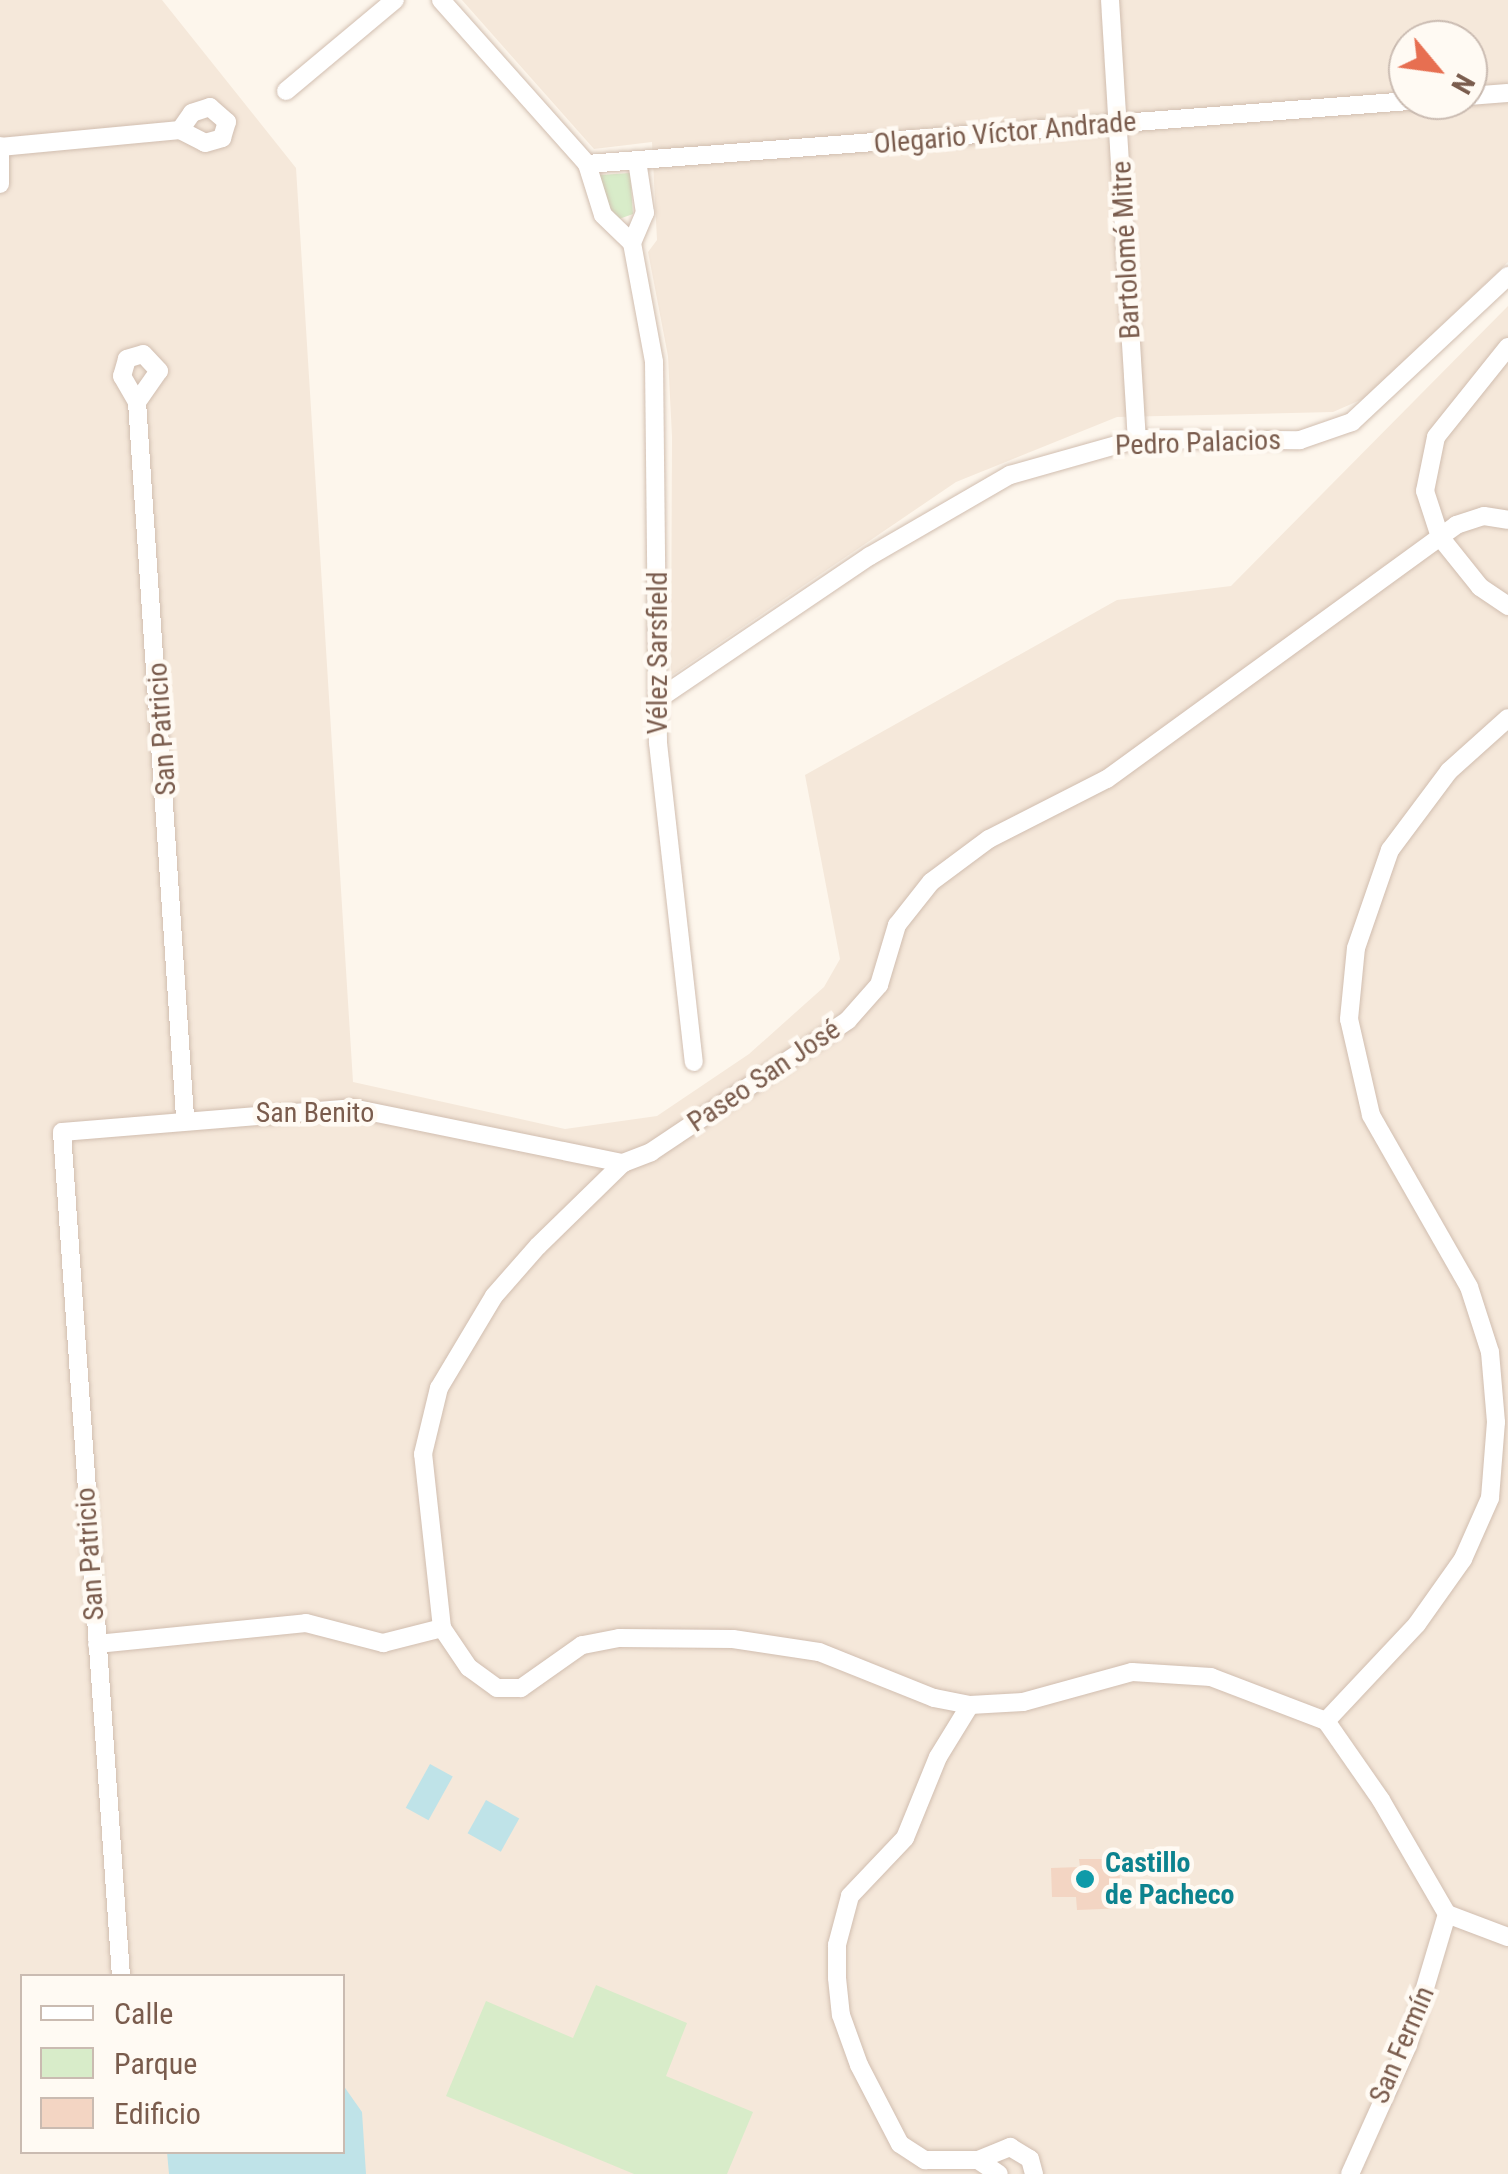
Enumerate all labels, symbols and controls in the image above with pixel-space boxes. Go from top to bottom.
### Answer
north arrow [1388,20,1488,120]
text: N [1444,68,1482,99]
street label: Olegario Víctor Andrade [872,105,1138,161]
street label: Bartolomé Mitre [1105,160,1147,340]
street label: Pedro Palacios [1115,423,1281,463]
street label: Vélez Sarsfield [641,572,675,734]
street label: San Patricio [141,661,183,797]
street label: Paseo San José [681,1013,847,1139]
street label: San Benito [256,1096,374,1130]
street label: San Patricio [69,1486,111,1622]
place label: Castillo de Pacheco [1105,1846,1235,1912]
marker: Castillo de Pacheco [1074,1868,1096,1890]
legend [20,1974,345,2154]
street label: San Fermín [1362,1981,1442,2109]
text: Calle [114,1996,173,2031]
text: Parque [114,2046,197,2081]
text: Edificio [114,2096,201,2131]

